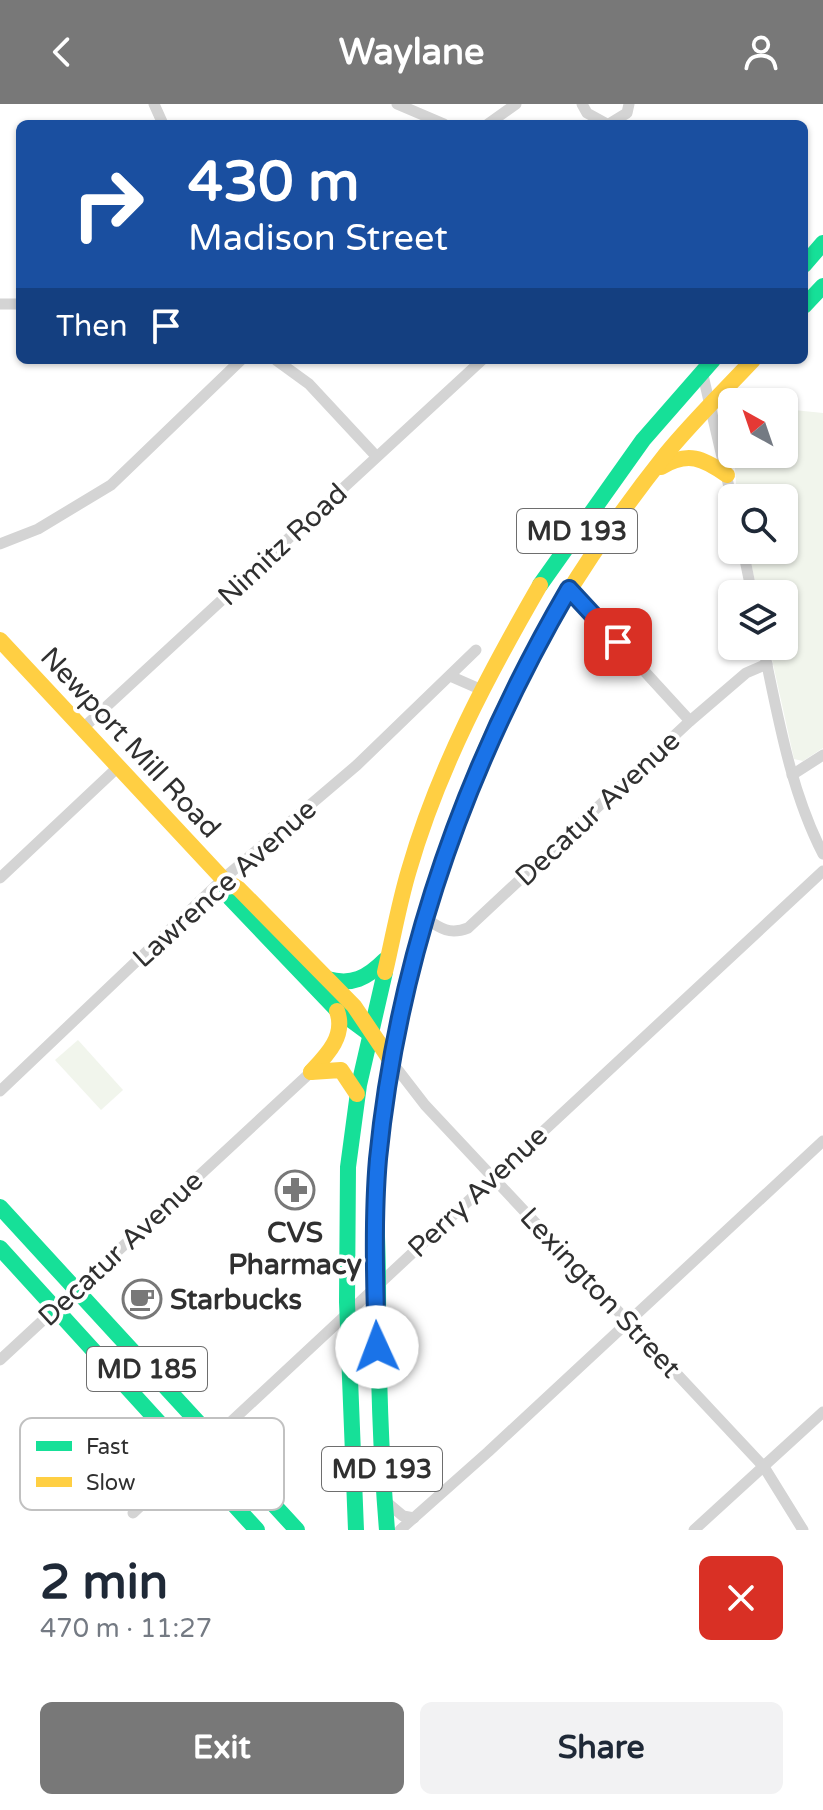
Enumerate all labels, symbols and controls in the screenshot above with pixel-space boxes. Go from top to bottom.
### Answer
icon: back [40,30,84,74]
icon: person [739,30,783,74]
text: Waylane [339,31,484,74]
text: 430 m [188,149,359,216]
icon: right [56,152,160,256]
text: Madison Street [188,217,448,260]
icon: arrive [144,304,188,348]
text: Then [56,308,128,345]
north arrow [718,388,798,468]
map controls [718,388,798,660]
street label: Nimitz Road [211,476,354,613]
button: search [718,484,798,564]
road number: MD 193 [517,509,637,553]
button: layers [718,580,798,660]
pin [584,608,652,676]
icon: arrive [596,620,640,664]
street label: Newport Mill Road [33,640,228,845]
street label: Decatur Avenue [508,724,687,894]
street label: Lawrence Avenue [126,792,323,975]
street label: Perry Avenue [401,1119,554,1265]
street label: Decatur Avenue [31,1164,210,1334]
pharmacy icon: CVS Pharmacy [274,1169,316,1211]
street label: Lexington Street [513,1200,688,1385]
place label: CVS Pharmacy [228,1216,362,1282]
cafe icon: Starbucks [121,1278,163,1320]
place label: Starbucks [170,1283,302,1317]
position arrow [335,1305,419,1389]
road number: MD 185 [87,1347,207,1391]
legend [20,1418,284,1510]
text: Fast [86,1434,129,1460]
road number: MD 193 [322,1447,442,1491]
text: Slow [86,1470,136,1496]
text: 2 min [40,1554,168,1612]
button: close [699,1556,783,1640]
text: 470 m · 11:27 [40,1613,212,1644]
button: Exit [40,1702,404,1794]
button: Share [420,1702,783,1794]

